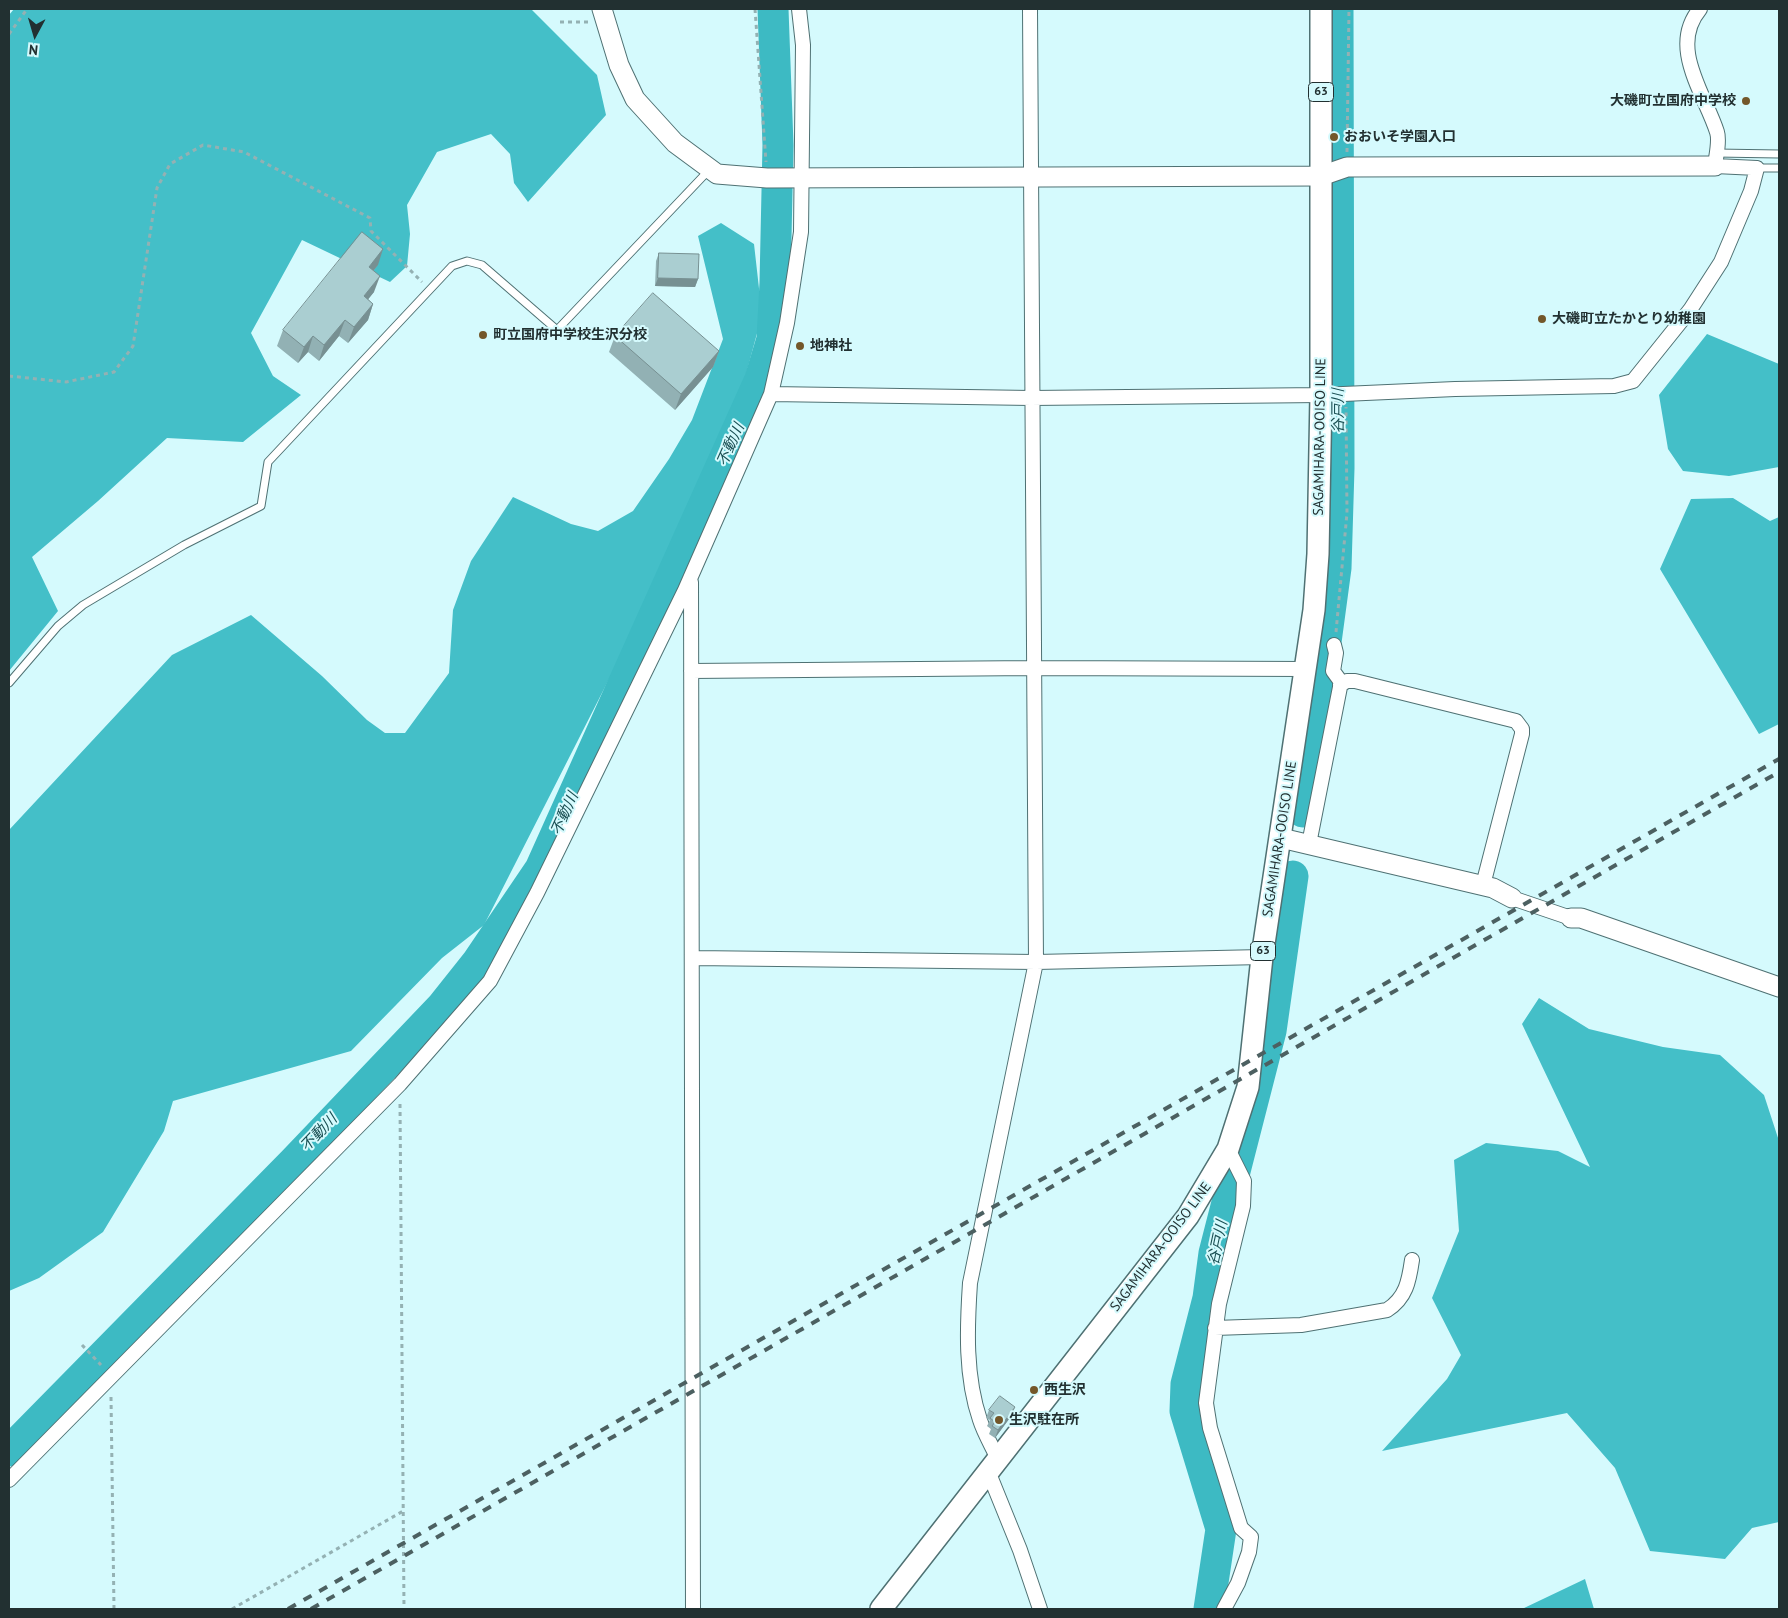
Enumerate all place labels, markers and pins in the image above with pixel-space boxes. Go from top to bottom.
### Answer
place label: 大磯町立国府中学校 [1610,93,1736,109]
marker: 大磯町立国府中学校 [1740,95,1752,107]
place label: おおいそ学園入口 [1344,129,1456,145]
marker: おおいそ学園入口 [1328,131,1340,143]
place label: 大磯町立たかとり幼稚園 [1552,311,1706,327]
marker: 大磯町立たかとり幼稚園 [1536,313,1548,325]
place label: 町立国府中学校生沢分校 [493,327,647,343]
marker: 町立国府中学校生沢分校 [477,329,489,341]
place label: 地神社 [810,338,852,354]
marker: 地神社 [794,340,806,352]
place label: 西生沢 [1044,1382,1086,1398]
marker: 西生沢 [1028,1384,1040,1396]
place label: 生沢駐在所 [1009,1412,1079,1428]
marker: 生沢駐在所 [993,1414,1005,1426]

